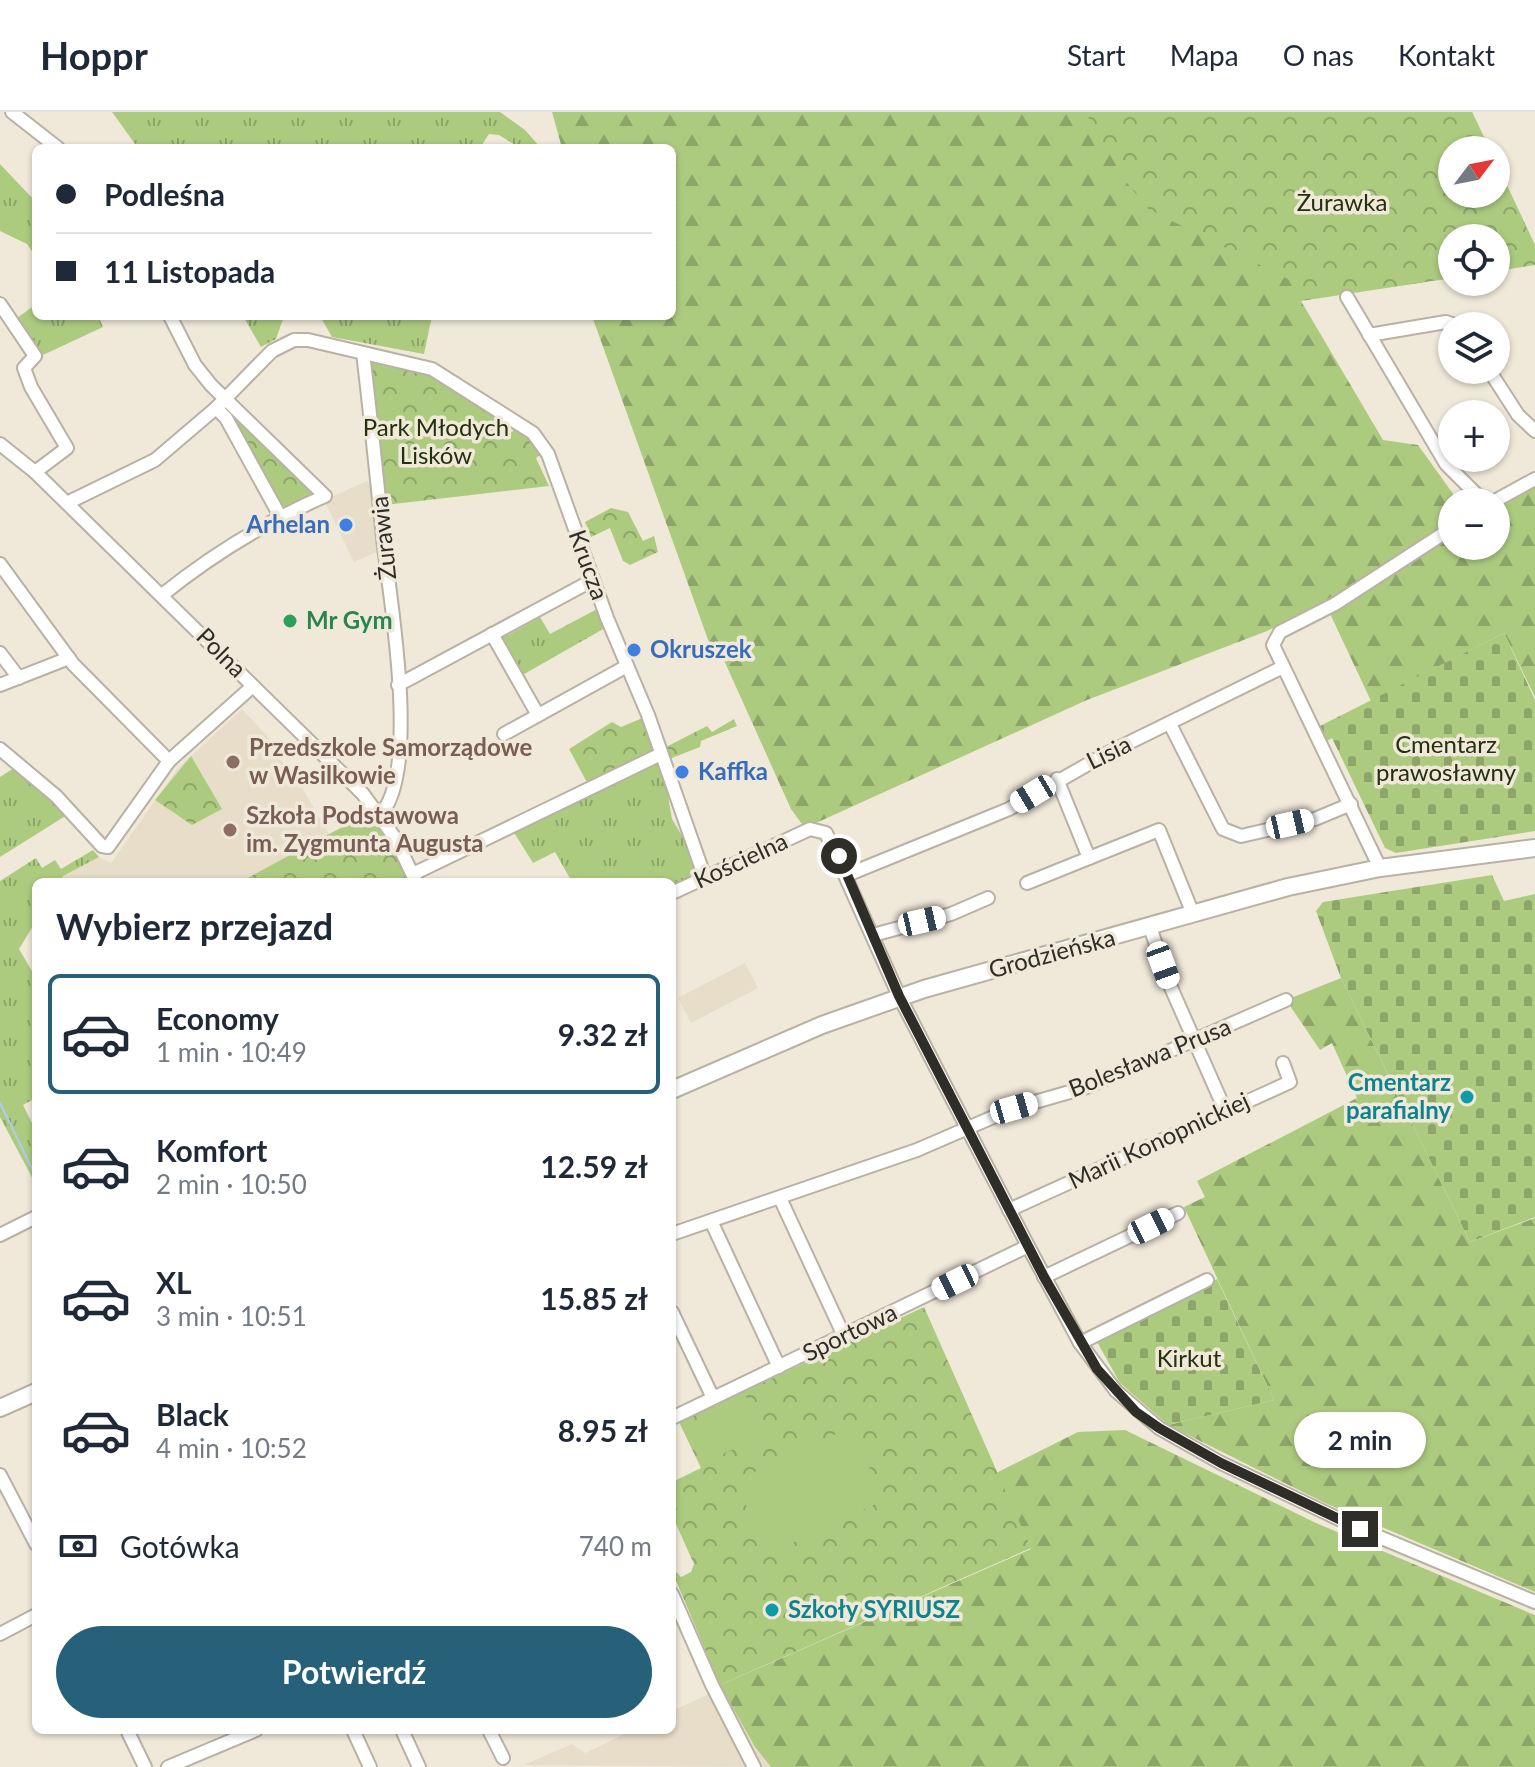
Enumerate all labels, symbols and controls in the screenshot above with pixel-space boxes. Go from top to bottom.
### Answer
text: Hoppr [40,32,148,78]
text: Start [1067,38,1126,72]
text: Mapa [1170,38,1239,72]
text: O nas [1283,38,1354,72]
text: Kontakt [1398,38,1495,72]
north arrow [1438,136,1510,208]
map controls [1438,136,1510,560]
text: Podleśna [104,176,225,212]
park label: Żurawka [1297,187,1387,216]
button: locate [1438,224,1510,296]
text: 11 Listopada [104,253,275,289]
button: layers [1438,312,1510,384]
button: + [1438,400,1510,472]
park label: Park Młodych Lisków [363,412,509,469]
button: − [1438,488,1510,560]
street label: Żurawia [364,495,401,582]
place label: Arhelan [245,509,330,538]
marker: Arhelan [337,516,355,534]
street label: Krucza [563,526,615,603]
place label: Mr Gym [306,605,393,634]
marker: Mr Gym [281,612,299,630]
street label: Polna [191,621,253,683]
place label: Okruszek [650,634,752,663]
marker: Okruszek [625,641,643,659]
street label: Lisia [1081,728,1135,775]
park label: Cmentarz prawosławny [1376,729,1517,786]
place label: Przedszkole Samorządowe w Wasilkowie [249,732,533,789]
marker: Przedszkole Samorządowe w Wasilkowie [224,753,242,771]
place label: Kaffka [698,756,768,785]
marker: Kaffka [673,763,691,781]
car [1006,771,1060,817]
place label: Szkoła Podstawowa im. Zygmunta Augusta [246,800,484,857]
car [1264,807,1316,841]
marker: Szkoła Podstawowa im. Zygmunta Augusta [221,821,239,839]
street label: Kościelna [689,825,792,894]
route start [821,838,857,874]
text: Wybierz przejazd [56,904,333,948]
car [896,904,948,938]
street label: Grodzieńska [985,922,1118,983]
car [1144,938,1182,992]
icon: car [60,998,132,1070]
text: Economy [156,1000,279,1036]
street label: Bolesława Prusa [1064,1011,1235,1102]
text: 9.32 zł [558,1016,648,1052]
text: 1 min · 10:49 [156,1036,307,1068]
place label: Cmentarz parafialny [1346,1067,1451,1124]
street label: Marii Konopnickiej [1063,1085,1253,1194]
marker: Cmentarz parafialny [1458,1088,1476,1106]
car [988,1090,1040,1126]
icon: car [60,1130,132,1202]
text: Komfort [156,1132,267,1168]
text: 12.59 zł [540,1148,648,1184]
text: 2 min · 10:50 [156,1168,307,1200]
car [1124,1205,1178,1247]
car [928,1261,982,1303]
icon: car [60,1262,132,1334]
text: XL [156,1264,192,1300]
text: 15.85 zł [540,1280,648,1316]
street label: Sportowa [798,1296,901,1367]
text: 3 min · 10:51 [156,1300,307,1332]
park label: Kirkut [1157,1343,1222,1372]
icon: car [60,1394,132,1466]
text: Black [156,1396,229,1432]
text: 8.95 zł [558,1412,648,1448]
callout: 2 min [1294,1413,1426,1469]
text: 2 min [1328,1424,1392,1456]
text: 4 min · 10:52 [156,1432,307,1464]
route end [1342,1511,1378,1547]
icon: cash [56,1524,100,1568]
text: Gotówka [120,1528,240,1564]
text: 740 m [579,1530,652,1562]
place label: Szkoły SYRIUSZ [788,1594,960,1623]
marker: Szkoły SYRIUSZ [763,1601,781,1619]
button: Potwierdź [56,1626,652,1718]

